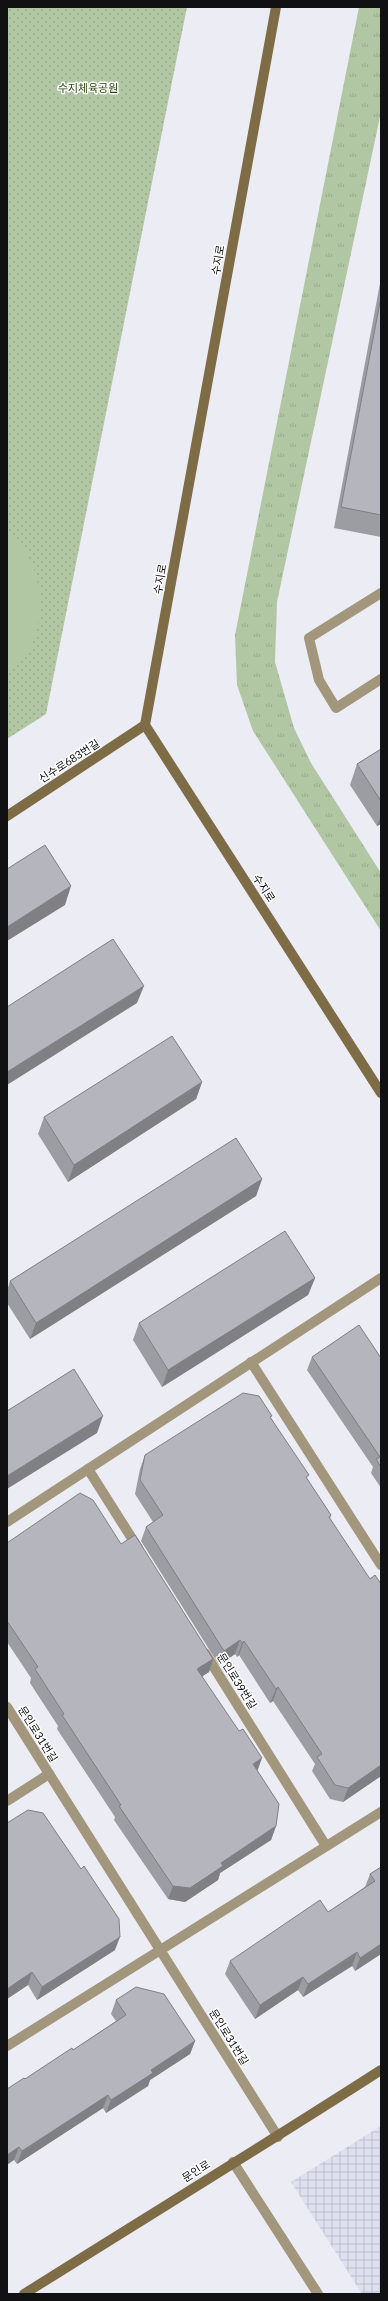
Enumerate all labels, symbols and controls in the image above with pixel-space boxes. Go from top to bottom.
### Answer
park label: 수지체육공원 [58,81,118,94]
street label: 수지로 [208,244,227,276]
street label: 수지로 [150,563,169,595]
street label: 신수로683번길 [36,736,102,785]
street label: 수지로 [251,871,278,904]
street label: 문인로39번길 [215,1650,260,1711]
street label: 문인로31번길 [16,1703,61,1764]
street label: 문인로31번길 [207,2006,252,2067]
street label: 문인로 [179,2157,212,2184]

